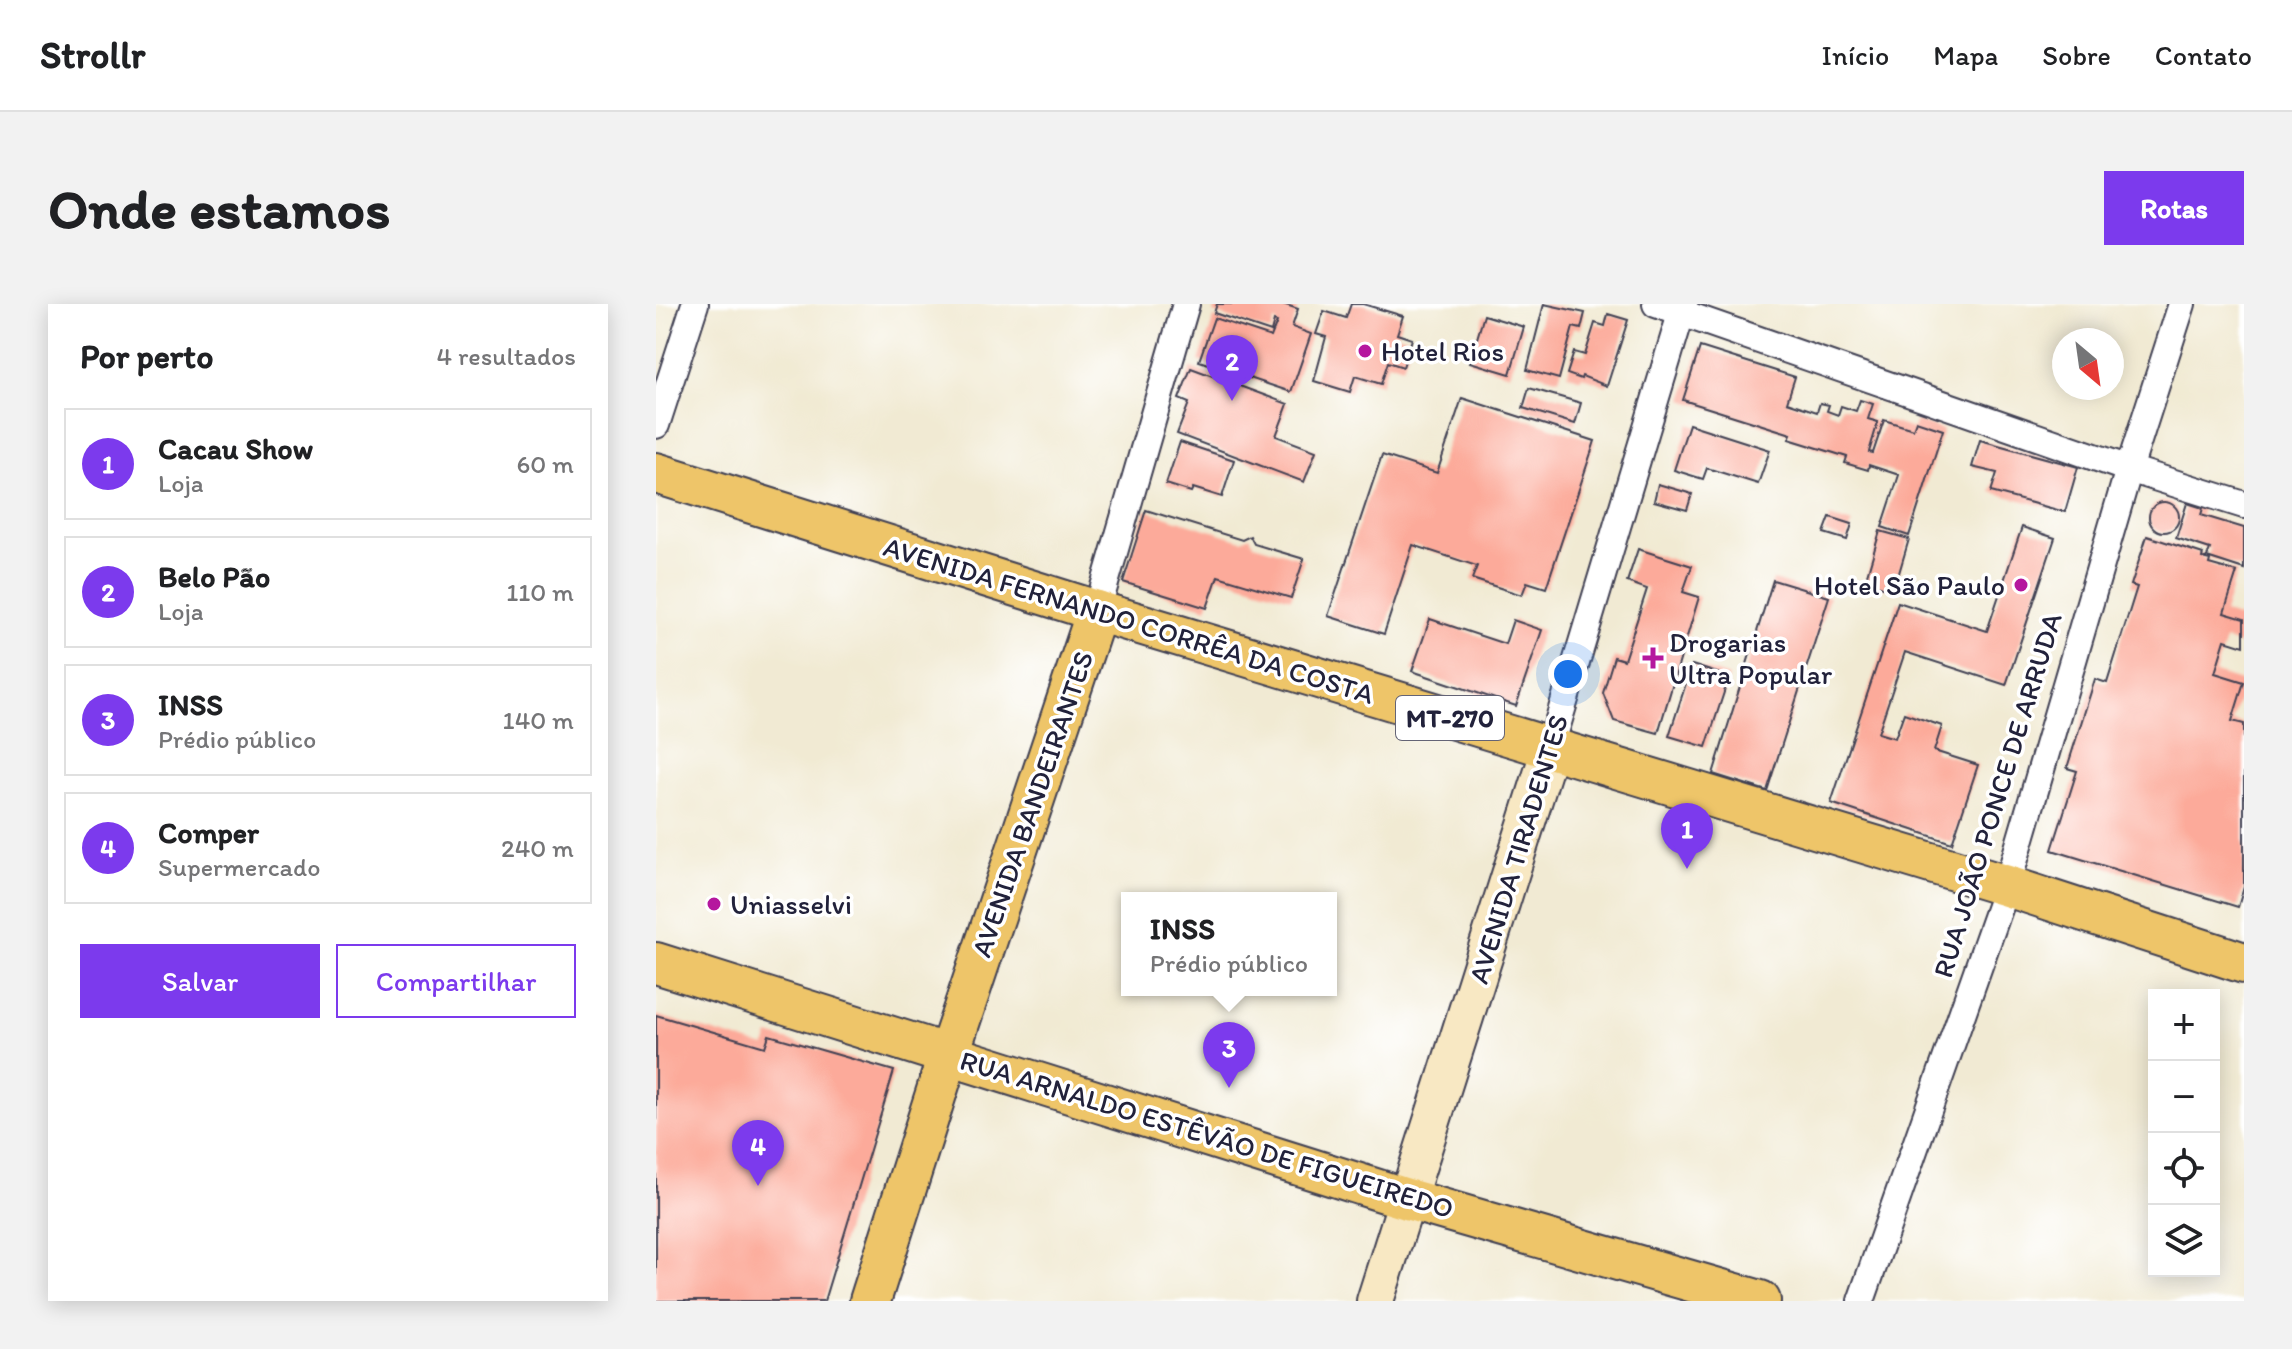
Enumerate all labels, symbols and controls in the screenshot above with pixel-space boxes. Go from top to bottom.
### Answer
text: Strollr [40,32,145,78]
text: Início [1822,38,1889,72]
text: Mapa [1933,38,1998,72]
text: Sobre [2042,38,2111,72]
text: Contato [2155,38,2252,72]
button: Rotas [2104,171,2244,245]
text: Onde estamos [48,175,390,242]
north arrow [2052,328,2124,400]
place label: Hotel Rios [1381,334,1504,368]
pin: 2 [1206,335,1258,401]
text: Por perto [80,336,213,377]
text: 4 resultados [436,340,576,372]
marker: Hotel Rios [1356,342,1374,360]
text: Cacau Show [158,430,313,467]
text: 1 [102,448,114,480]
text: 60 m [517,448,574,480]
text: Loja [158,467,204,499]
street label: AVENIDA FERNANDO CORRÊA DA COSTA [880,529,1378,711]
text: Belo Pão [158,558,270,595]
place label: Hotel São Paulo [1814,568,2005,602]
text: 2 [101,576,115,608]
text: 110 m [506,576,574,608]
marker: Hotel São Paulo [2012,576,2030,594]
text: Loja [158,595,204,627]
street label: RUA JOÃO PONCE DE ARRUDA [1925,608,2069,982]
place label: Drogarias Ultra Popular [1669,625,1832,691]
street label: AVENIDA BANDEIRANTES [964,647,1100,961]
marker: Drogarias Ultra Popular [1644,649,1662,667]
your location [1548,654,1588,694]
text: INSS [158,686,223,723]
road number: MT-270 [1396,696,1504,740]
text: 3 [101,704,115,736]
text: 140 m [503,704,574,736]
street label: AVENIDA TIRADENTES [1461,710,1575,988]
text: Prédio público [158,723,316,755]
pin: 1 [1661,803,1713,869]
text: Comper [158,814,259,851]
text: 4 [100,832,116,864]
text: 240 m [501,832,574,864]
text: Supermercado [158,851,320,883]
place label: Uniasselvi [730,887,852,921]
popup [1121,892,1337,996]
marker: Uniasselvi [705,895,723,913]
text: INSS [1150,910,1215,947]
button: Salvar [80,944,320,1018]
button: Compartilhar [336,944,576,1018]
text: Prédio público [1150,947,1308,979]
map controls [2148,989,2220,1277]
button: + [2148,989,2220,1061]
pin: 3 [1203,1022,1255,1088]
street label: RUA ARNALDO ESTÊVÃO DE FIGUEIREDO [956,1043,1458,1225]
button: − [2148,1061,2220,1133]
pin: 4 [732,1120,784,1186]
button: locate [2148,1133,2220,1205]
button: layers [2148,1205,2220,1277]

